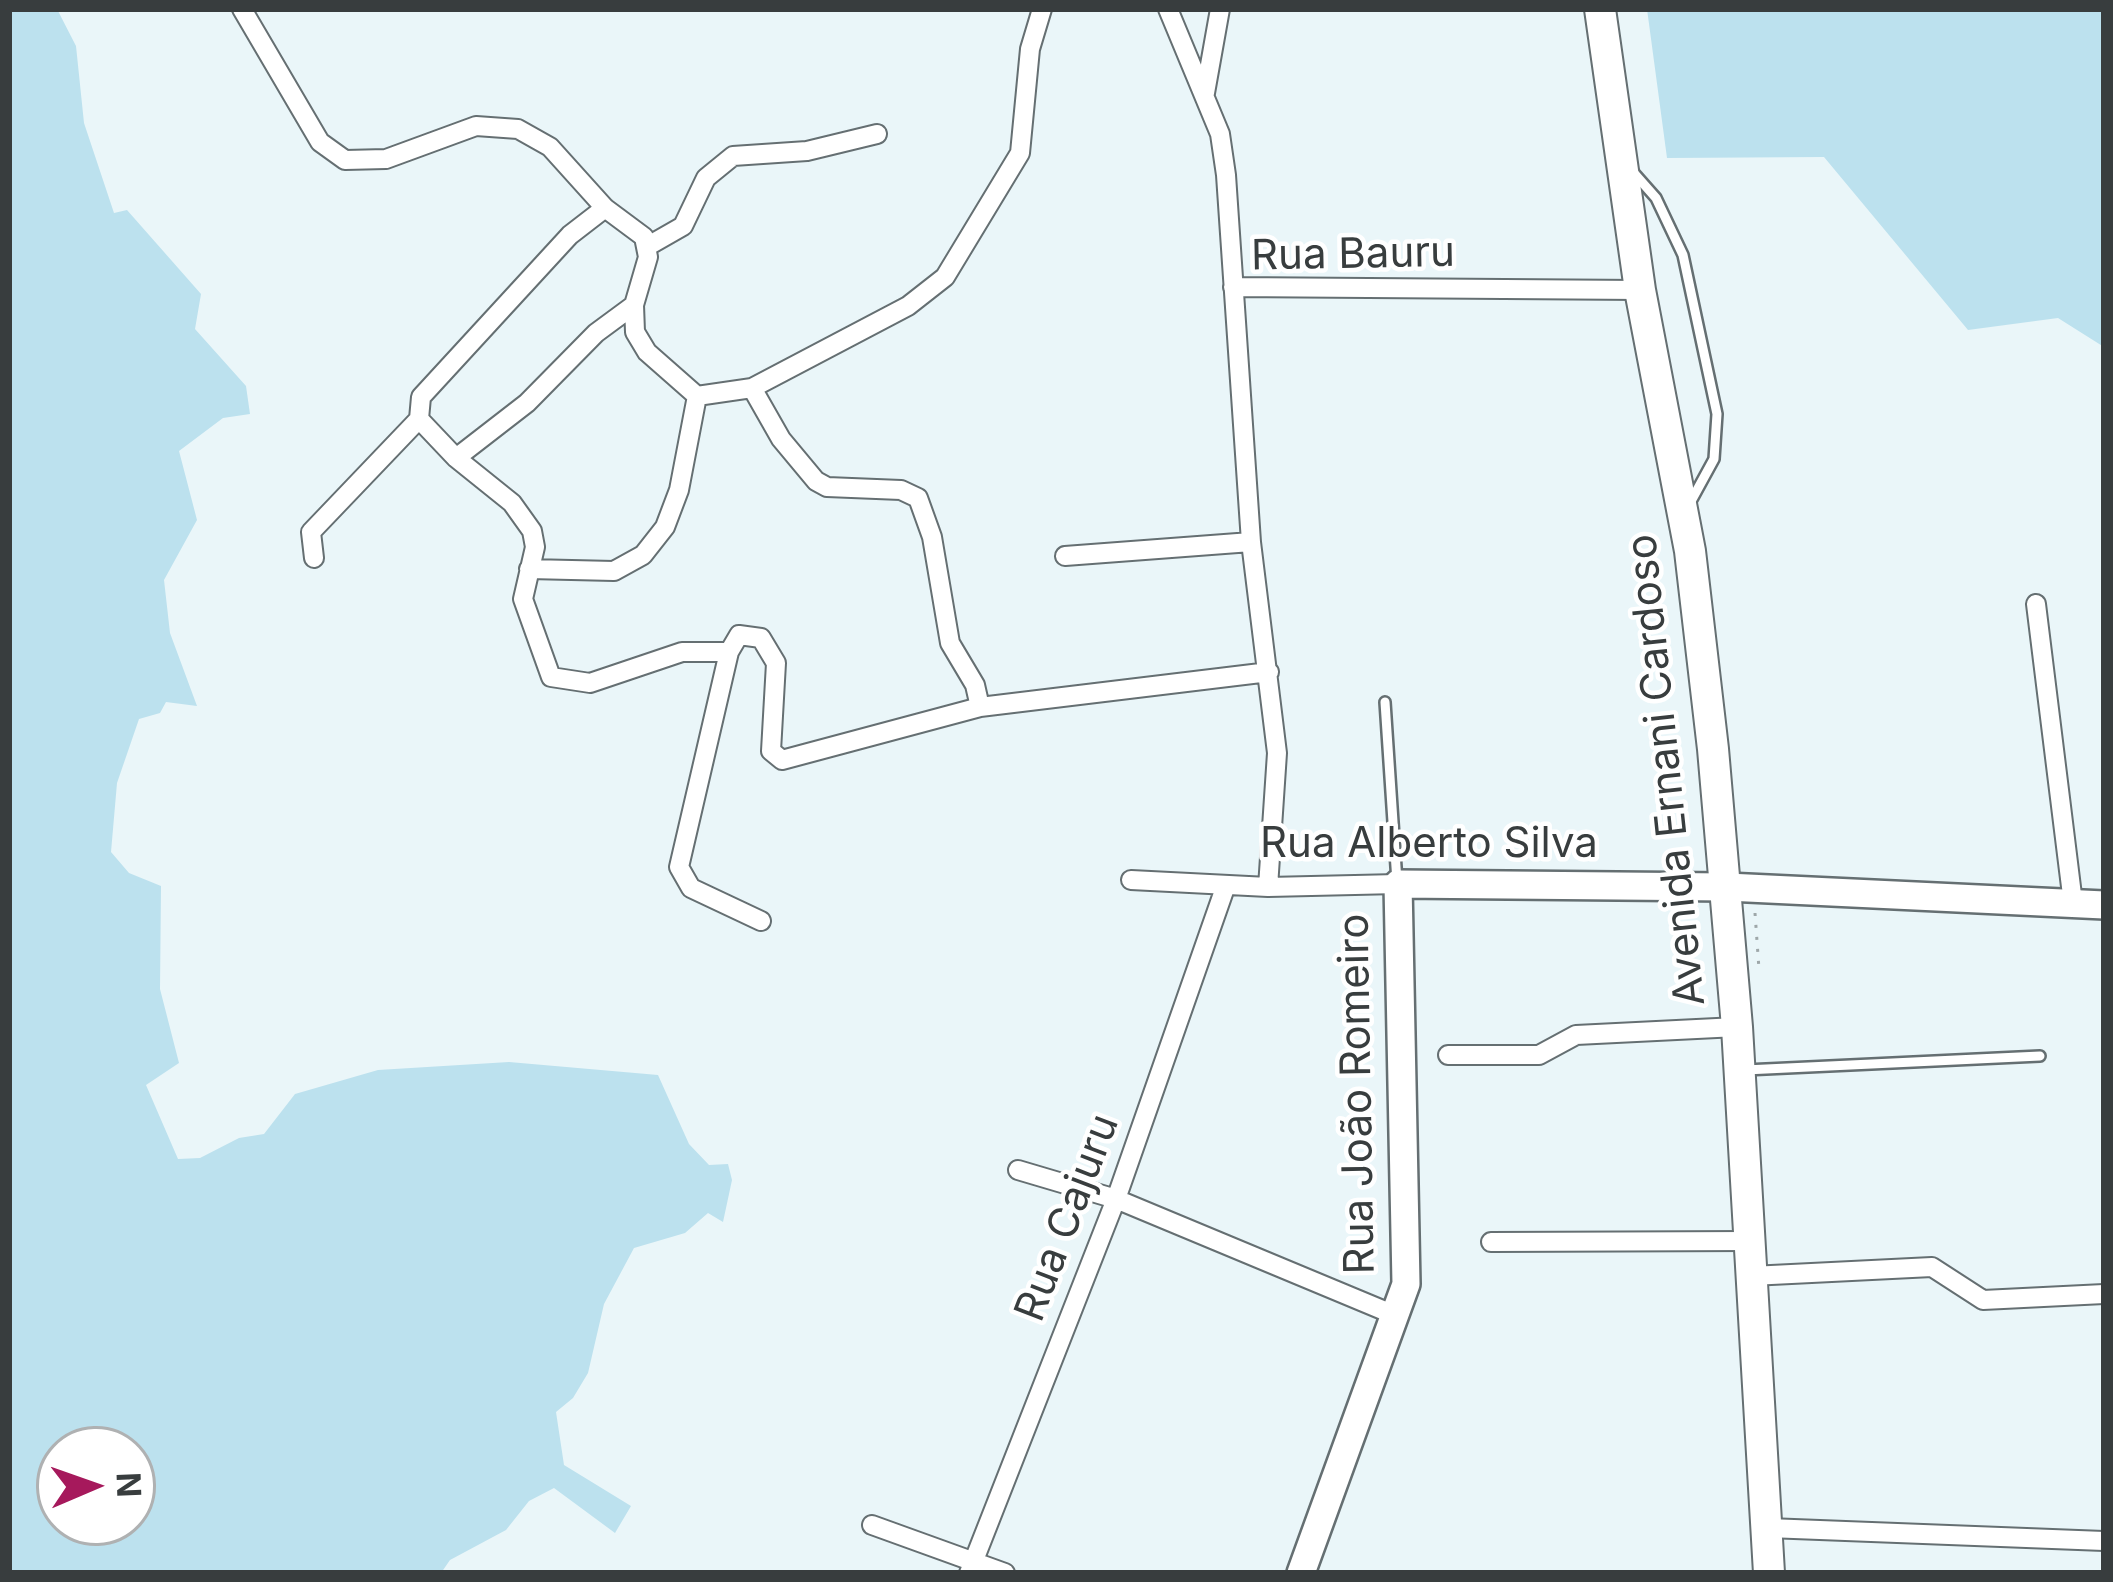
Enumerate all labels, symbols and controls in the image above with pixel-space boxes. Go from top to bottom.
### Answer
street label: Rua Bauru [1251,228,1455,282]
street label: Avenida Ernani Cardoso [1617,532,1717,1008]
street label: Rua Alberto Silva [1260,819,1598,869]
street label: Rua João Romeiro [1330,913,1386,1275]
street label: Rua Cajuru [1006,1108,1130,1328]
north arrow [36,1426,156,1546]
text: N [109,1472,149,1498]

